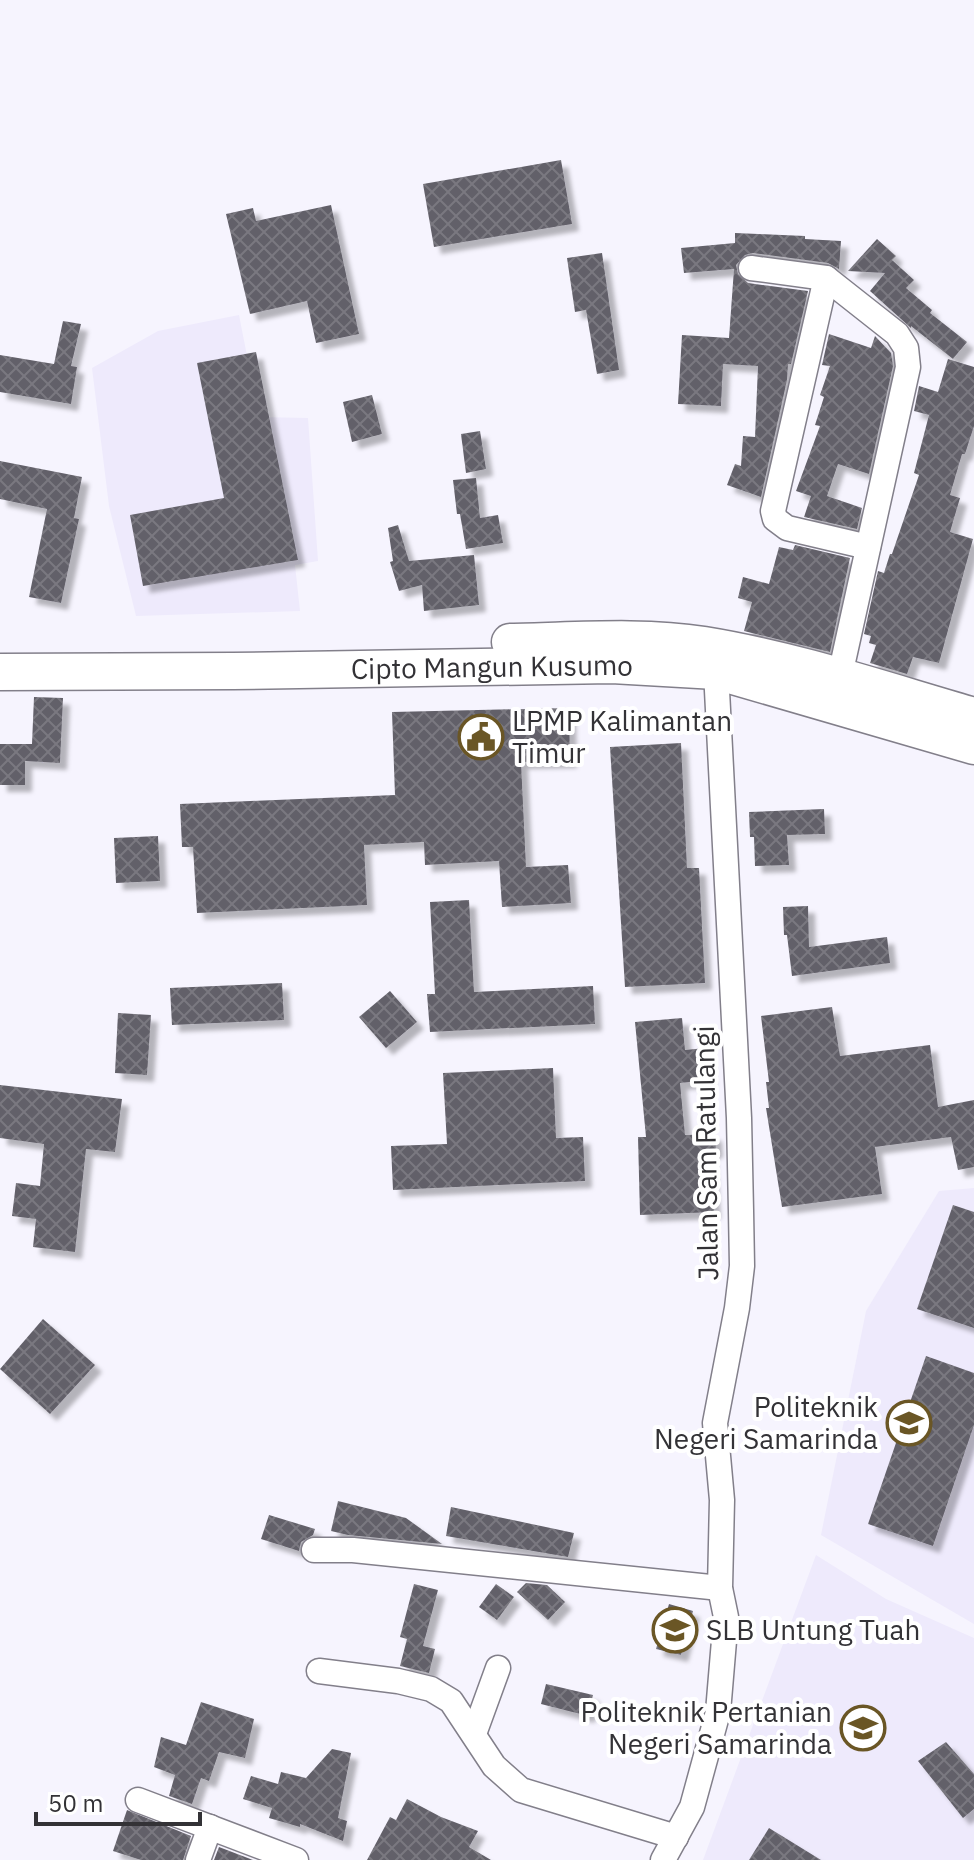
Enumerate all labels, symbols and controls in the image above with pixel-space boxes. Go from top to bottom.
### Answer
street label: Cipto Mangun Kusumo [351,646,634,687]
place label: LPMP Kalimantan Timur [512,702,732,771]
public building icon: LPMP Kalimantan Timur [457,713,505,761]
street label: Jalan Sam Ratulangi [685,1025,726,1281]
place label: Politeknik Negeri Samarinda [654,1388,878,1457]
school or university icon: Politeknik Negeri Samarinda [885,1399,933,1447]
school or university icon: SLB Untung Tuah [651,1606,699,1654]
place label: SLB Untung Tuah [706,1611,920,1648]
place label: Politeknik Pertanian Negeri Samarinda [580,1693,832,1762]
school or university icon: Politeknik Pertanian Negeri Samarinda [839,1704,887,1752]
scale bar [36,1776,200,1826]
text: 50 m [48,1787,103,1819]

